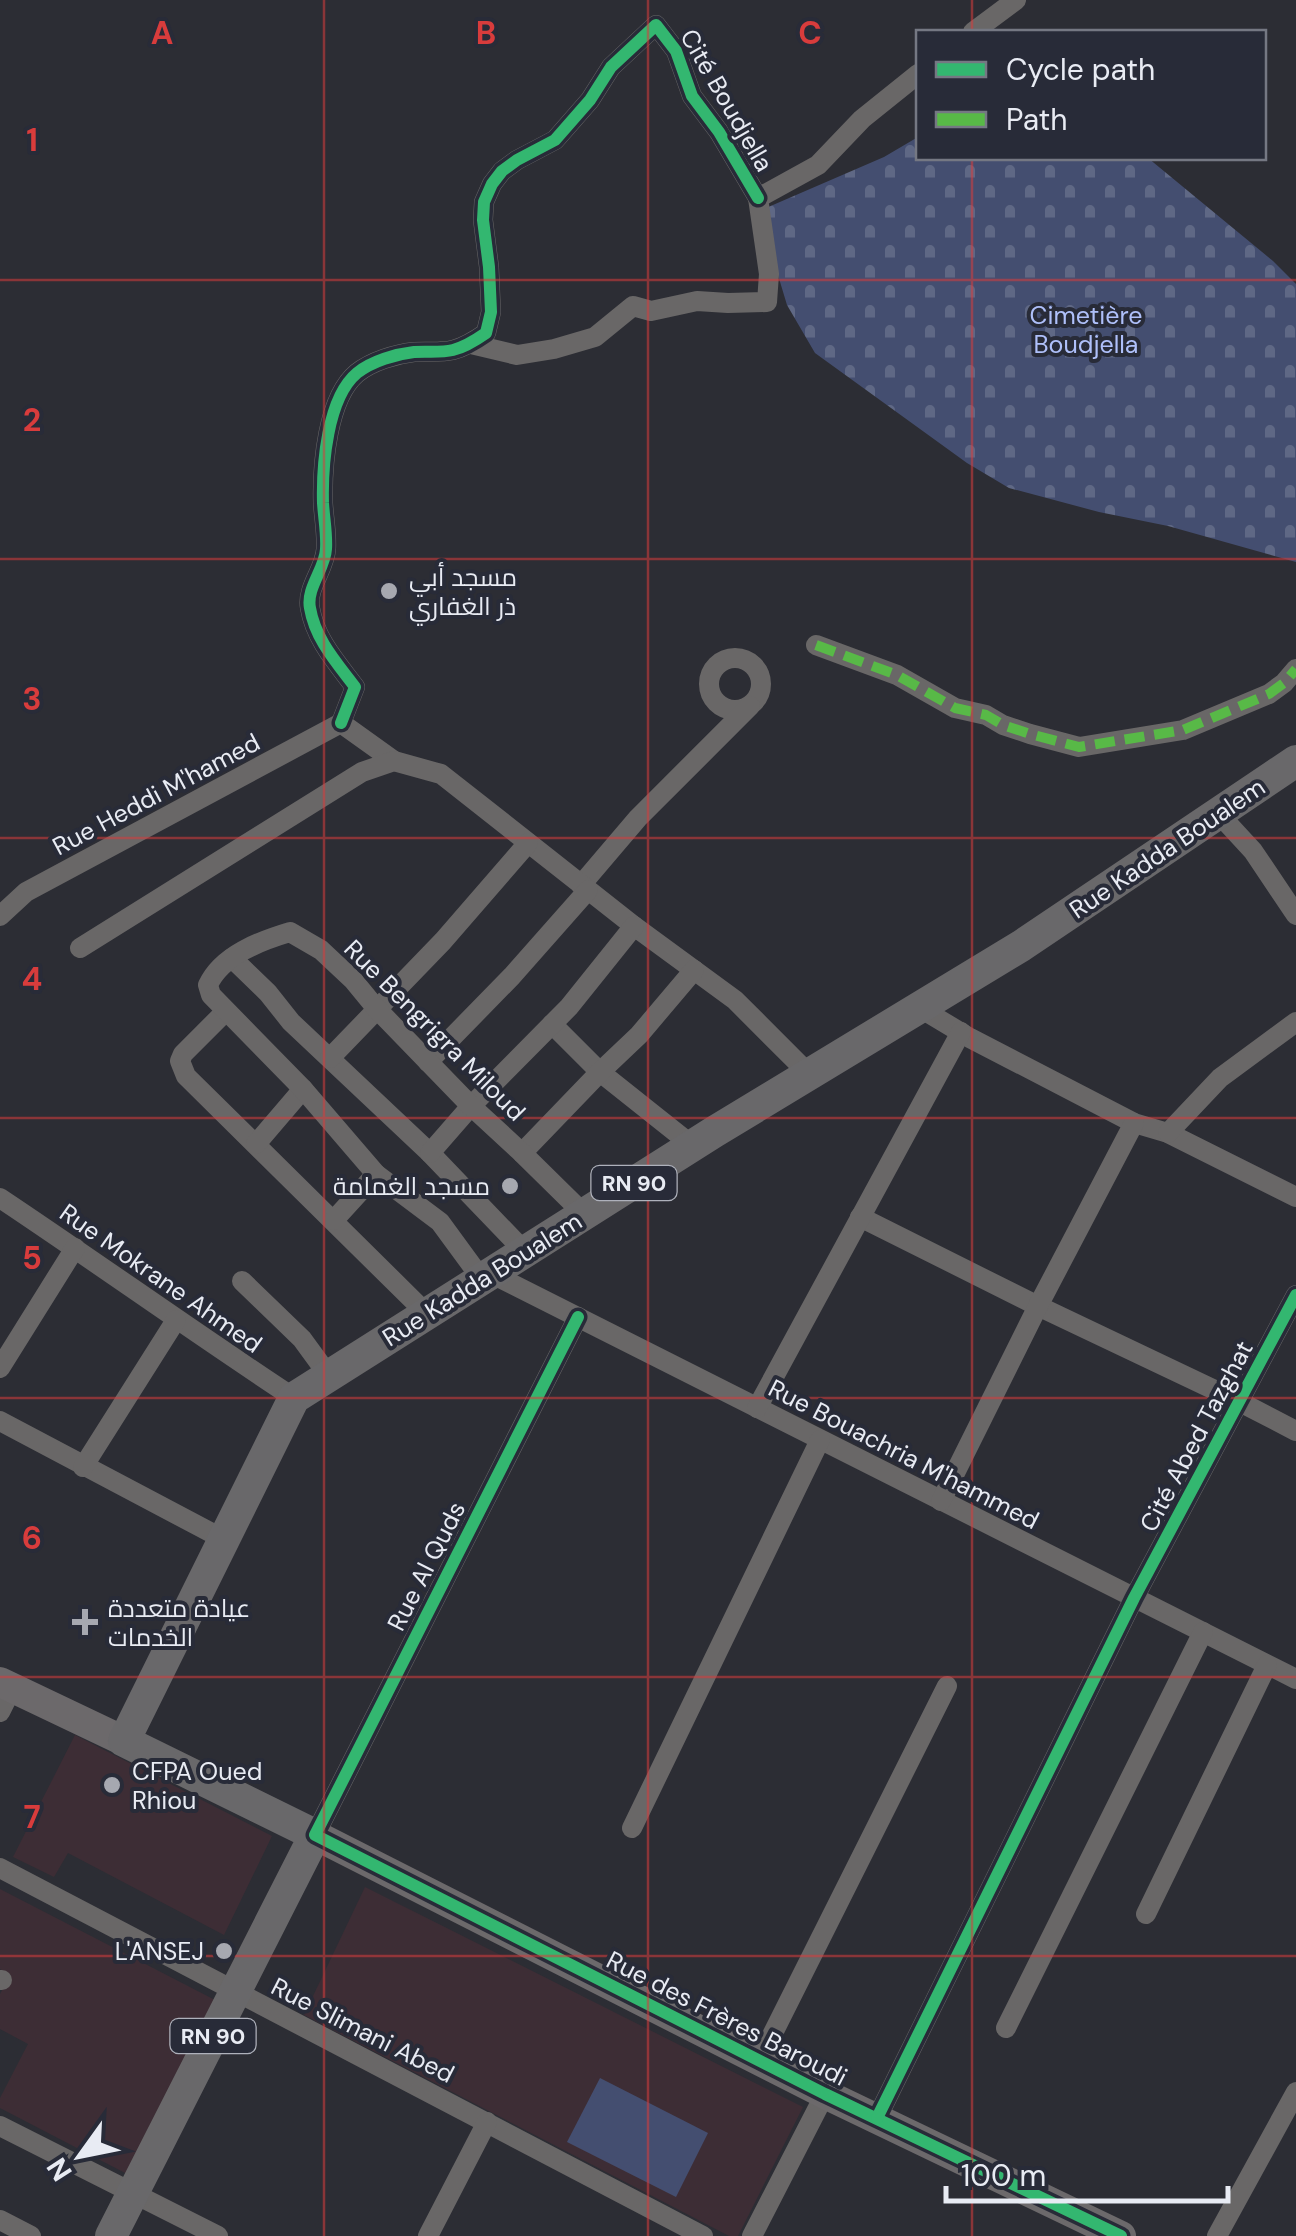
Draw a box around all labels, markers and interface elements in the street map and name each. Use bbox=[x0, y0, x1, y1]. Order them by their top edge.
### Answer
text: A bbox=[151, 12, 173, 54]
text: B bbox=[476, 12, 496, 54]
text: C bbox=[798, 12, 822, 54]
street label: Cité Boudjella bbox=[672, 23, 781, 177]
legend bbox=[916, 30, 1266, 160]
text: Cycle path bbox=[1006, 50, 1155, 89]
text: Path bbox=[1006, 100, 1068, 139]
text: 1 bbox=[26, 119, 38, 161]
park label: Cimetière Boudjella bbox=[1030, 299, 1142, 361]
text: 2 bbox=[23, 399, 41, 441]
place label: مسجد أبي ذر الغفاري bbox=[409, 561, 517, 626]
marker: مسجد أبي ذر الغفاري bbox=[378, 580, 400, 602]
text: 3 bbox=[22, 678, 42, 720]
street label: Rue Heddi M'hamed bbox=[47, 726, 266, 863]
street label: Rue Kadda Boualem bbox=[1063, 771, 1271, 926]
street label: Rue Bengrigra Miloud bbox=[337, 933, 532, 1128]
text: 4 bbox=[22, 958, 42, 1000]
road number: RN 90 bbox=[592, 1166, 676, 1200]
place label: مسجد الغمامة bbox=[333, 1170, 490, 1203]
marker: مسجد الغمامة bbox=[499, 1175, 521, 1197]
street label: Rue Mokrane Ahmed bbox=[53, 1196, 268, 1361]
street label: Rue Kadda Boualem bbox=[376, 1205, 588, 1354]
text: 5 bbox=[22, 1237, 42, 1279]
street label: Cité Abed Tazghat bbox=[1132, 1335, 1261, 1537]
street label: Rue Bouachria M'hammed bbox=[763, 1372, 1045, 1537]
street label: Rue Al Quds bbox=[380, 1496, 473, 1636]
text: 6 bbox=[22, 1517, 42, 1559]
place label: عيادة متعددة الخدمات bbox=[108, 1592, 250, 1654]
marker: عيادة متعددة الخدمات bbox=[72, 1609, 98, 1635]
place label: CFPA Oued Rhiou bbox=[132, 1755, 262, 1817]
marker: CFPA Oued Rhiou bbox=[101, 1774, 123, 1796]
text: 7 bbox=[23, 1796, 41, 1838]
place label: L'ANSEJ bbox=[115, 1935, 204, 1968]
marker: L'ANSEJ bbox=[213, 1940, 235, 1962]
street label: Rue des Frères Baroudi bbox=[601, 1943, 853, 2094]
street label: Rue Slimani Abed bbox=[266, 1970, 460, 2091]
road number: RN 90 bbox=[170, 2019, 256, 2053]
north arrow bbox=[30, 2106, 130, 2206]
scale bar bbox=[946, 2141, 1228, 2203]
text: N bbox=[38, 2151, 81, 2188]
text: 100 m bbox=[961, 2156, 1046, 2195]

